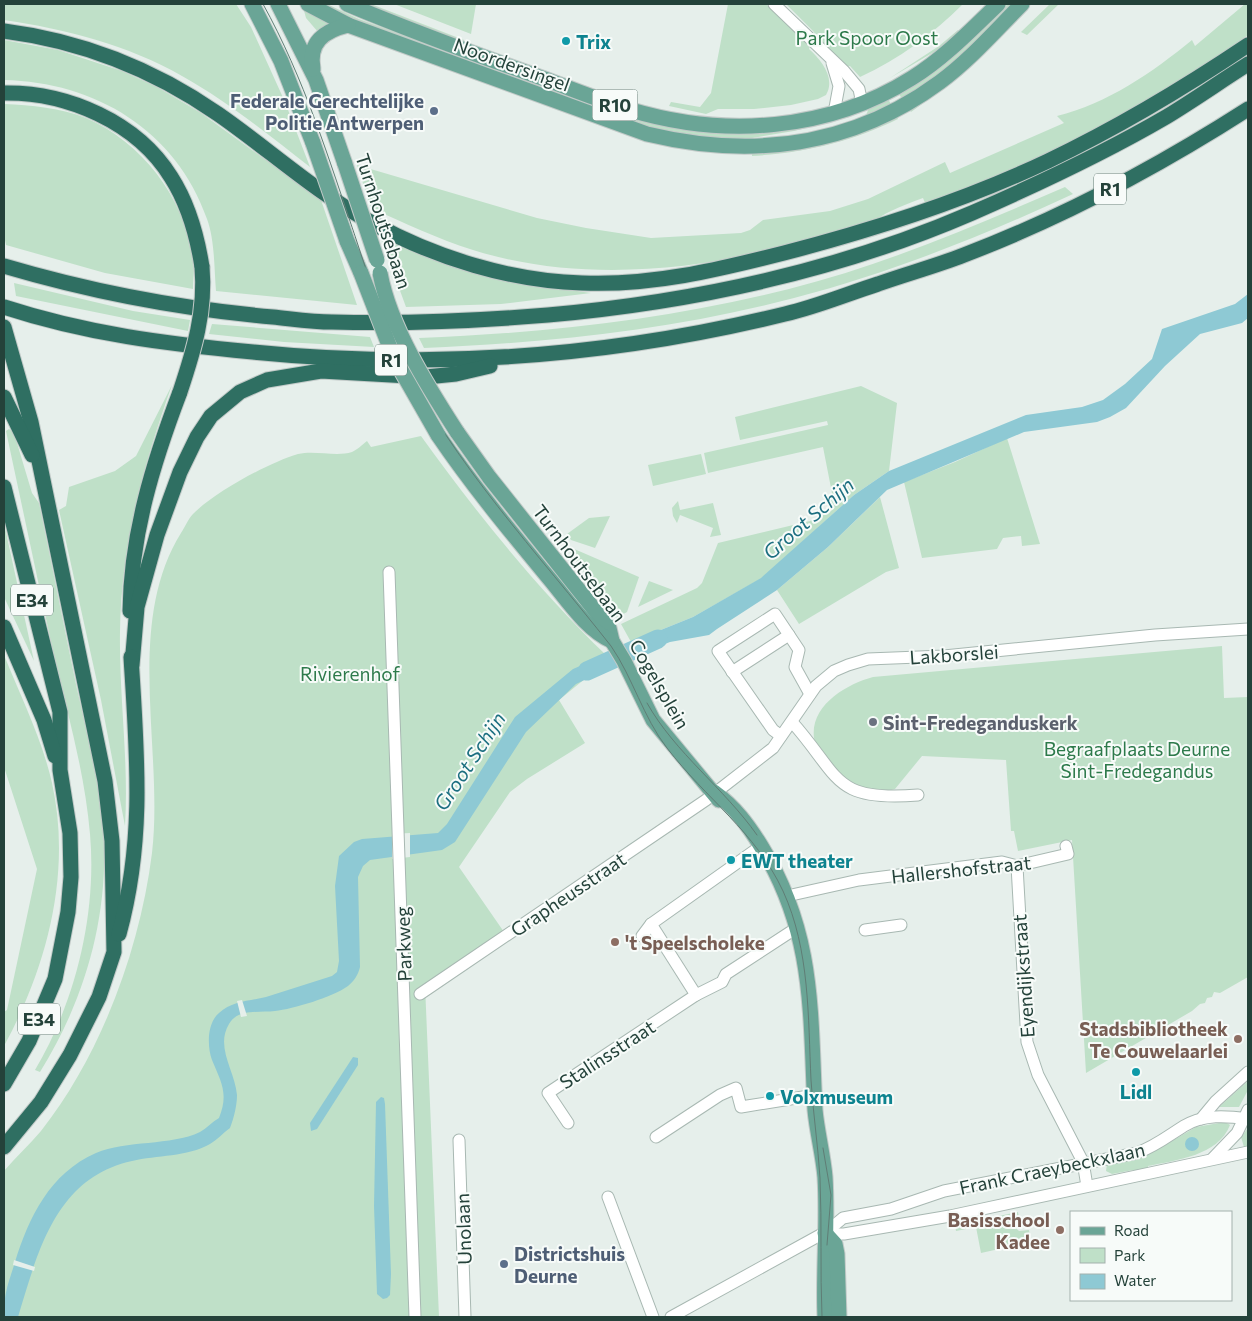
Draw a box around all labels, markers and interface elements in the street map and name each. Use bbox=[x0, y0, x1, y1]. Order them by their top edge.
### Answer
park label: Park Spoor Oost bbox=[796, 26, 939, 49]
place label: Trix bbox=[576, 30, 611, 53]
street label: Noordersingel bbox=[451, 32, 573, 96]
marker: Trix bbox=[560, 35, 572, 47]
place label: Federale Gerechtelijke Politie Antwerpen bbox=[230, 89, 424, 134]
road number: R10 bbox=[592, 90, 638, 120]
marker: Federale Gerechtelijke Politie Antwerpen bbox=[428, 105, 440, 117]
street label: Turnhoutsebaan bbox=[351, 150, 417, 292]
road number: R1 bbox=[1094, 173, 1126, 204]
road number: R1 bbox=[375, 344, 407, 376]
water label: Groot Schijn bbox=[758, 472, 858, 564]
street label: Turnhoutsebaan bbox=[528, 500, 632, 626]
road number: E34 bbox=[11, 584, 53, 616]
street label: Cogelsplein bbox=[625, 635, 695, 733]
street label: Lakborslei bbox=[909, 639, 999, 669]
park label: Rivierenhof bbox=[300, 662, 401, 685]
water label: Groot Schijn bbox=[428, 707, 510, 815]
place label: Sint-Fredeganduskerk bbox=[883, 711, 1078, 734]
marker: Sint-Fredeganduskerk bbox=[867, 716, 879, 728]
park label: Begraafplaats Deurne Sint-Fredegandus bbox=[1044, 737, 1230, 782]
street label: Grapheusstraat bbox=[506, 847, 630, 941]
place label: EWT theater bbox=[741, 849, 853, 872]
street label: Hallershofstraat bbox=[890, 850, 1032, 888]
marker: EWT theater bbox=[725, 854, 737, 866]
street label: Parkweg bbox=[390, 906, 416, 982]
street label: Eyendijkstraat bbox=[1007, 913, 1039, 1039]
place label: 't Speelscholeke bbox=[625, 931, 765, 954]
marker: 't Speelscholeke bbox=[609, 936, 621, 948]
road number: E34 bbox=[18, 1004, 60, 1034]
street label: Stalinsstraat bbox=[555, 1014, 659, 1093]
place label: Stadsbibliotheek Te Couwelaarlei bbox=[1079, 1017, 1228, 1062]
marker: Stadsbibliotheek Te Couwelaarlei bbox=[1232, 1033, 1244, 1045]
marker: Lidl bbox=[1130, 1066, 1142, 1078]
place label: Lidl bbox=[1120, 1080, 1152, 1103]
place label: Volxmuseum bbox=[780, 1085, 893, 1108]
marker: Volxmuseum bbox=[764, 1090, 776, 1102]
street label: Frank Craeybeckxlaan bbox=[957, 1137, 1147, 1199]
street label: Unolaan bbox=[450, 1193, 476, 1265]
place label: Basisschool Kadee bbox=[948, 1208, 1050, 1253]
legend bbox=[1070, 1211, 1232, 1301]
text: Road bbox=[1114, 1221, 1149, 1239]
marker: Basisschool Kadee bbox=[1054, 1224, 1066, 1236]
place label: Districtshuis Deurne bbox=[514, 1242, 625, 1287]
text: Park bbox=[1114, 1246, 1145, 1264]
marker: Districtshuis Deurne bbox=[498, 1258, 510, 1270]
text: Water bbox=[1114, 1271, 1156, 1289]

